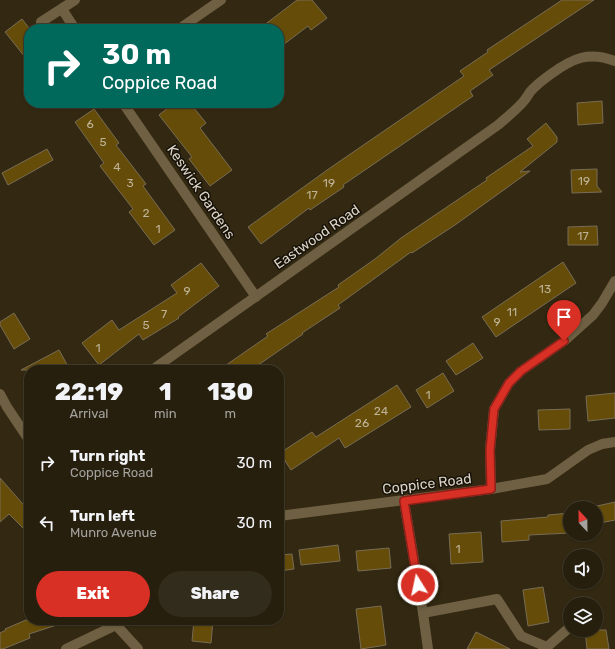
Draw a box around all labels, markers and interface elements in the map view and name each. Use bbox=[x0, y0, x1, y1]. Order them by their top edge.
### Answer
text: 30 m bbox=[102, 38, 171, 71]
icon: right bbox=[36, 40, 88, 92]
text: Coppice Road bbox=[102, 72, 217, 94]
house number: 6 bbox=[86, 117, 94, 131]
house number: 5 bbox=[99, 135, 107, 149]
street label: Keswick Gardens bbox=[163, 142, 239, 242]
house number: 4 bbox=[113, 160, 121, 174]
house number: 19 bbox=[578, 174, 590, 188]
house number: 3 bbox=[126, 176, 134, 190]
house number: 19 bbox=[323, 176, 335, 190]
house number: 17 bbox=[306, 188, 318, 202]
street label: Eastwood Road bbox=[271, 201, 363, 273]
house number: 2 bbox=[142, 206, 150, 220]
house number: 1 bbox=[155, 222, 161, 236]
house number: 17 bbox=[577, 229, 589, 243]
house number: 13 bbox=[539, 282, 551, 296]
house number: 9 bbox=[183, 284, 191, 298]
pin bbox=[547, 300, 581, 341]
house number: 11 bbox=[507, 305, 517, 319]
icon: arrive bbox=[553, 306, 575, 328]
house number: 7 bbox=[161, 307, 167, 321]
house number: 9 bbox=[493, 315, 501, 329]
house number: 5 bbox=[142, 318, 150, 332]
house number: 1 bbox=[95, 341, 101, 355]
text: 22:19 bbox=[55, 378, 123, 406]
text: 1 bbox=[159, 378, 172, 406]
text: 130 bbox=[207, 378, 253, 406]
house number: 1 bbox=[425, 388, 431, 402]
house number: 24 bbox=[374, 404, 389, 418]
text: Arrival bbox=[69, 406, 108, 421]
text: min bbox=[154, 406, 177, 421]
text: m bbox=[224, 406, 236, 421]
house number: 26 bbox=[355, 416, 369, 430]
text: Turn right bbox=[70, 447, 145, 465]
icon: right bbox=[36, 452, 58, 474]
text: 30 m bbox=[236, 454, 272, 472]
text: Coppice Road bbox=[70, 465, 153, 480]
street label: Coppice Road bbox=[381, 470, 473, 498]
north arrow bbox=[563, 501, 603, 541]
map controls bbox=[563, 501, 603, 637]
text: Turn left bbox=[70, 507, 135, 525]
icon: left bbox=[36, 512, 58, 534]
text: 30 m bbox=[236, 514, 272, 532]
text: Munro Avenue bbox=[70, 525, 157, 540]
house number: 1 bbox=[455, 542, 461, 556]
button: sound bbox=[563, 549, 603, 589]
position arrow bbox=[397, 564, 439, 606]
button: Exit bbox=[36, 571, 150, 617]
button: Share bbox=[158, 571, 272, 617]
button: layers bbox=[563, 597, 603, 637]

